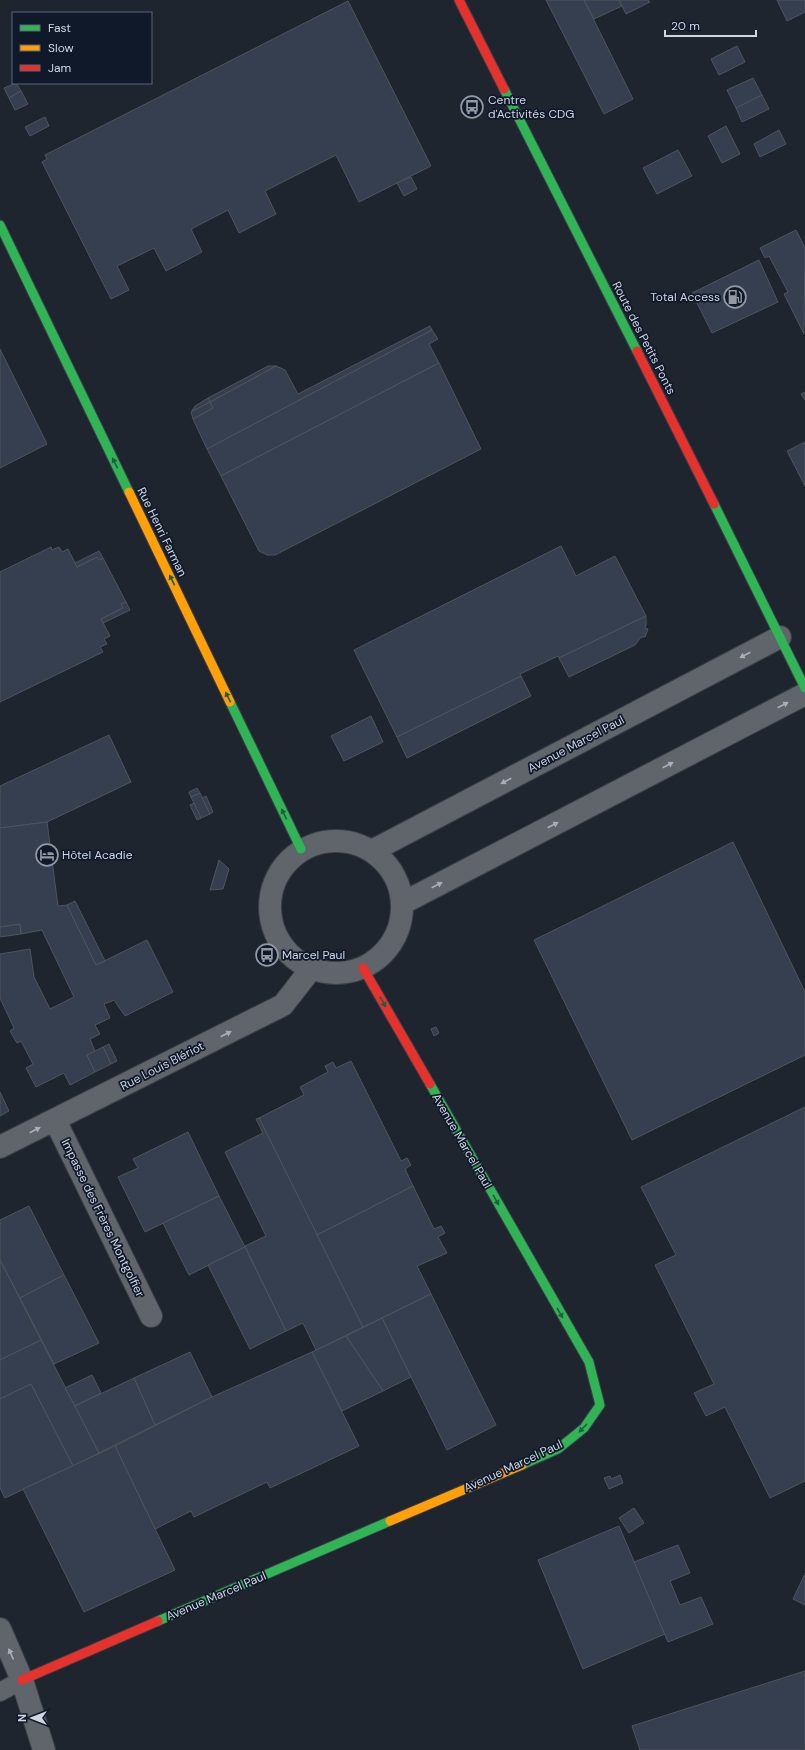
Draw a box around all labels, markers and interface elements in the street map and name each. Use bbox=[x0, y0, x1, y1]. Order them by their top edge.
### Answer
legend bbox=[12, 12, 152, 84]
scale bar bbox=[665, 12, 756, 38]
text: 20 m bbox=[671, 18, 700, 34]
text: Fast bbox=[48, 20, 71, 36]
text: Slow bbox=[48, 40, 74, 56]
text: Jam bbox=[48, 60, 71, 76]
place label: Centre d'Activités CDG bbox=[488, 92, 574, 122]
bus stop icon: Centre d'Activités CDG bbox=[459, 94, 485, 120]
street label: Route des Petits Ponts bbox=[609, 279, 679, 397]
fuel station icon: Total Access bbox=[722, 284, 748, 310]
place label: Total Access bbox=[650, 289, 720, 305]
one-way arrow bbox=[112, 457, 118, 468]
street label: Rue Henri Farman bbox=[133, 485, 191, 579]
one-way arrow bbox=[168, 574, 175, 586]
one-way arrow bbox=[739, 652, 751, 658]
one-way arrow bbox=[225, 691, 231, 703]
one-way arrow bbox=[777, 702, 789, 709]
street label: Avenue Marcel Paul bbox=[525, 712, 627, 776]
one-way arrow bbox=[662, 762, 674, 769]
one-way arrow bbox=[501, 778, 512, 784]
one-way arrow bbox=[281, 808, 287, 820]
one-way arrow bbox=[547, 822, 558, 829]
hotel icon: Hôtel Acadie bbox=[34, 842, 60, 868]
place label: Hôtel Acadie bbox=[62, 847, 133, 863]
one-way arrow bbox=[431, 882, 443, 889]
bus stop icon: Marcel Paul bbox=[254, 942, 280, 968]
place label: Marcel Paul bbox=[282, 947, 345, 963]
one-way arrow bbox=[379, 996, 386, 1008]
one-way arrow bbox=[220, 1030, 232, 1037]
street label: Rue Louis Blériot bbox=[117, 1038, 207, 1094]
street label: Avenue Marcel Paul bbox=[428, 1091, 496, 1191]
one-way arrow bbox=[29, 1127, 41, 1133]
street label: Impasse des Frères Montgolfier bbox=[58, 1136, 149, 1300]
one-way arrow bbox=[492, 1194, 499, 1206]
one-way arrow bbox=[557, 1307, 564, 1318]
one-way arrow bbox=[578, 1423, 587, 1433]
street label: Avenue Marcel Paul bbox=[461, 1436, 565, 1496]
street label: Avenue Marcel Paul bbox=[164, 1568, 268, 1624]
one-way arrow bbox=[8, 1648, 14, 1660]
north arrow bbox=[12, 1698, 52, 1738]
text: N bbox=[15, 1714, 29, 1722]

